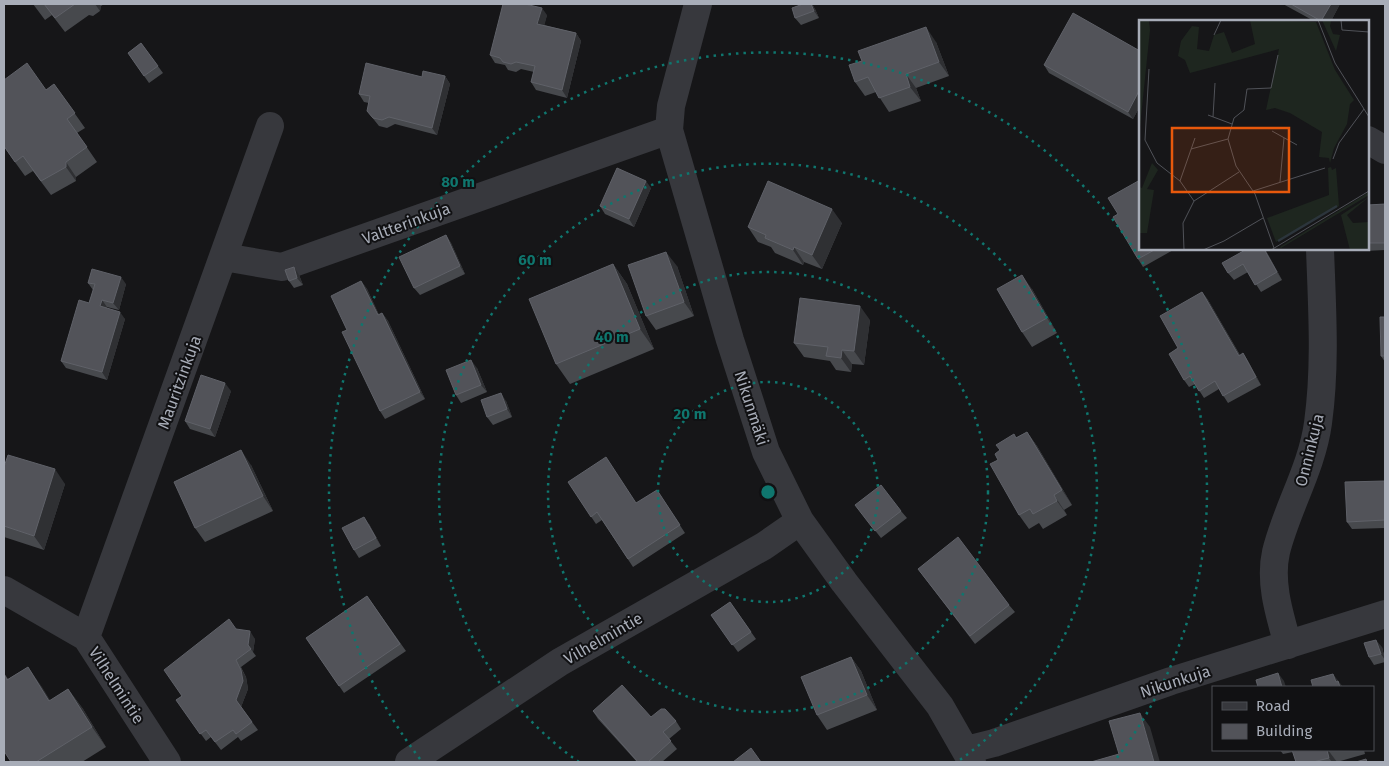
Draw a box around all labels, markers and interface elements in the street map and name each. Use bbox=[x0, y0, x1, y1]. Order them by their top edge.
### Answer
inset map bbox=[1139, 20, 1369, 250]
text: 80 m bbox=[441, 173, 475, 191]
street label: Valtterinkuja bbox=[360, 199, 453, 248]
text: 60 m bbox=[518, 251, 552, 269]
text: 40 m bbox=[595, 328, 629, 346]
street label: Mauritzinkuja bbox=[154, 333, 205, 432]
street label: Nikunmäki bbox=[731, 368, 773, 448]
text: 20 m bbox=[674, 405, 706, 423]
street label: Onninkuja bbox=[1291, 412, 1328, 488]
centre of rings bbox=[759, 483, 777, 501]
street label: Vilhelmintie bbox=[561, 608, 646, 669]
street label: Vilhelmintie bbox=[85, 643, 148, 727]
street label: Nikunkuja bbox=[1138, 661, 1213, 702]
legend bbox=[1212, 686, 1374, 751]
text: Road bbox=[1256, 697, 1291, 715]
text: Building bbox=[1256, 722, 1312, 740]

